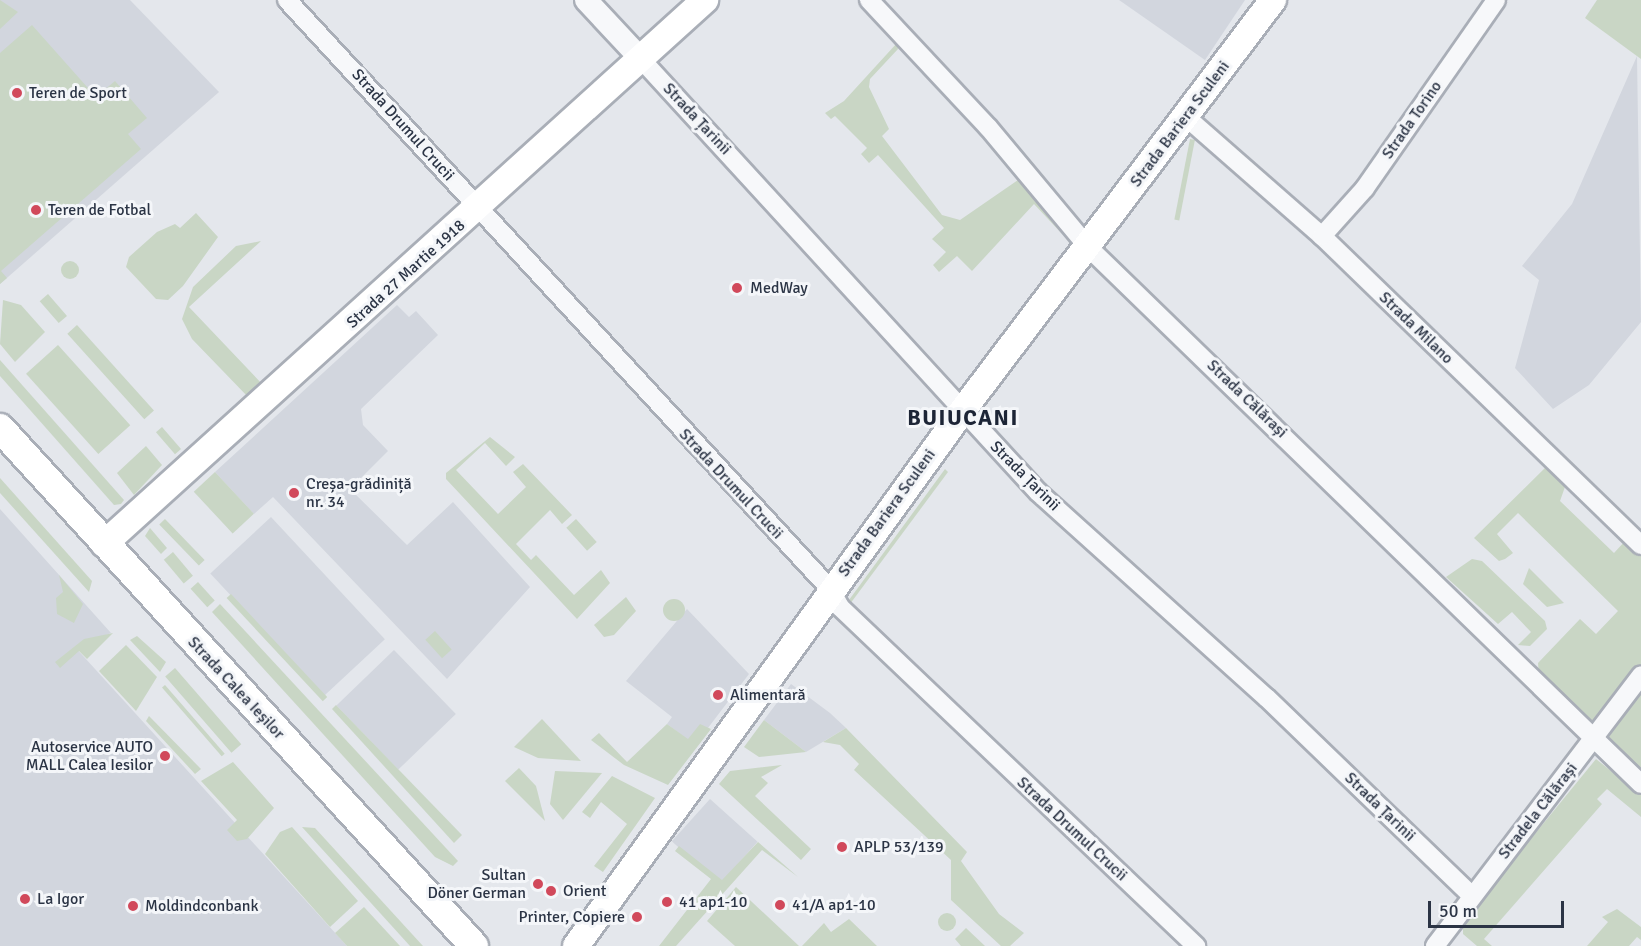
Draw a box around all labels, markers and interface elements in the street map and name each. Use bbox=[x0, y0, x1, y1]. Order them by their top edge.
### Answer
street label: Strada Bariera Sculeni bbox=[1126, 57, 1234, 191]
street label: Strada Drumul Crucii bbox=[348, 65, 458, 185]
street label: Strada Torino bbox=[1378, 77, 1446, 163]
street label: Strada Țarinii bbox=[659, 79, 735, 159]
place label: Teren de Sport bbox=[29, 83, 127, 103]
marker: Teren de Sport bbox=[10, 86, 24, 100]
place label: Teren de Fotbal bbox=[48, 200, 151, 220]
marker: Teren de Fotbal bbox=[29, 203, 43, 217]
street label: Strada 27 Martie 1918 bbox=[343, 216, 469, 332]
place label: MedWay bbox=[750, 278, 808, 298]
marker: MedWay bbox=[728, 279, 746, 297]
street label: Strada Milano bbox=[1375, 288, 1457, 368]
street label: Strada Călărași bbox=[1203, 356, 1291, 442]
district label: BUIUCANI bbox=[907, 405, 1019, 431]
street label: Strada Drumul Crucii bbox=[675, 425, 787, 543]
street label: Strada Țarinii bbox=[986, 437, 1064, 515]
street label: Strada Bariera Sculeni bbox=[834, 446, 940, 580]
place label: Creșa-grădiniță nr. 34 bbox=[306, 474, 412, 512]
marker: Creșa-grădiniță nr. 34 bbox=[287, 486, 301, 500]
street label: Strada Calea Ieșilor bbox=[184, 633, 288, 743]
place label: Alimentară bbox=[730, 685, 806, 705]
marker: Alimentară bbox=[711, 688, 725, 702]
place label: Autoservice AUTO MALL Calea Iesilor bbox=[26, 737, 153, 775]
marker: Autoservice AUTO MALL Calea Iesilor bbox=[158, 749, 172, 763]
street label: Stradela Călărași bbox=[1494, 759, 1582, 863]
street label: Strada Țarinii bbox=[1341, 768, 1419, 846]
street label: Strada Drumul Crucii bbox=[1013, 773, 1131, 885]
place label: APLP 53/139 bbox=[854, 837, 944, 857]
marker: APLP 53/139 bbox=[835, 840, 849, 854]
place label: Sultan Döner German bbox=[427, 865, 526, 903]
marker: Sultan Döner German bbox=[531, 877, 545, 891]
place label: Orient bbox=[563, 881, 606, 901]
marker: Orient bbox=[544, 884, 558, 898]
place label: La Igor bbox=[37, 889, 84, 909]
scale bar bbox=[1431, 889, 1568, 927]
marker: La Igor bbox=[18, 892, 32, 906]
place label: 41 ap1-10 bbox=[679, 892, 747, 912]
marker: 41 ap1-10 bbox=[660, 895, 674, 909]
place label: 41/A ap1-10 bbox=[792, 895, 876, 915]
place label: Moldindconbank bbox=[145, 896, 259, 916]
marker: 41/A ap1-10 bbox=[773, 898, 787, 912]
marker: Moldindconbank bbox=[126, 899, 140, 913]
text: 50 m bbox=[1439, 900, 1477, 922]
place label: Printer, Copiere bbox=[519, 907, 625, 927]
marker: Printer, Copiere bbox=[630, 910, 644, 924]

